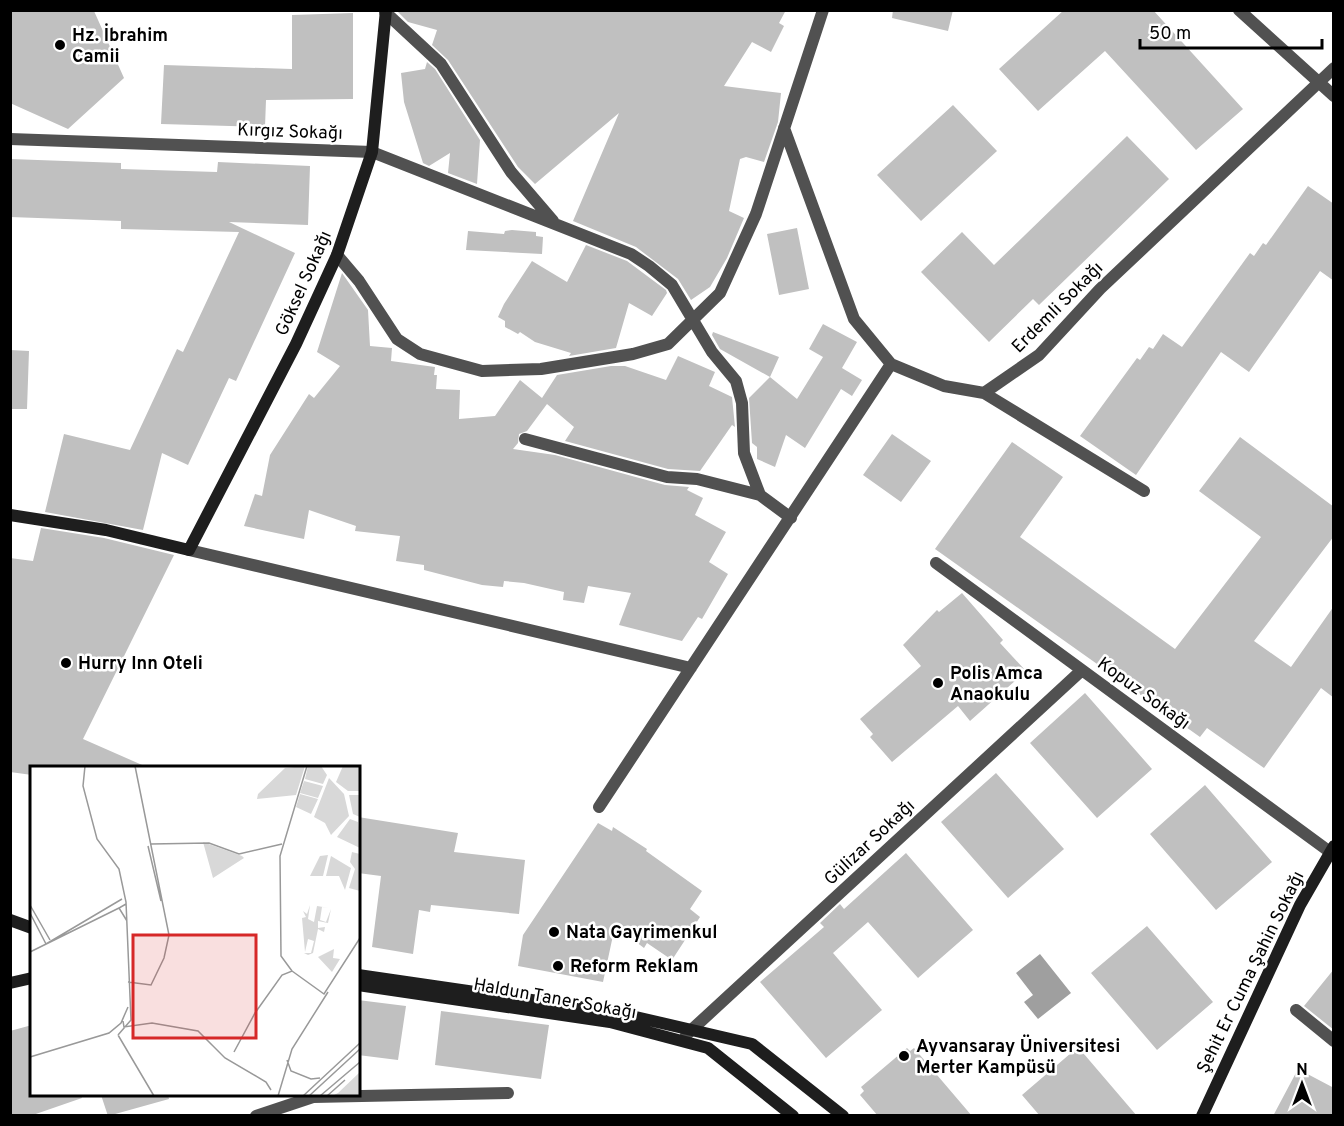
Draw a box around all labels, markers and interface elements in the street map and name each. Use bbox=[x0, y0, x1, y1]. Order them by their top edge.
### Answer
scale bar bbox=[1140, 12, 1322, 50]
place label: Hz. İbrahim Camii bbox=[72, 23, 168, 69]
text: 50 m bbox=[1149, 23, 1191, 46]
marker: Hz. İbrahim Camii bbox=[53, 38, 67, 52]
street label: Kırgız Sokağı bbox=[237, 119, 343, 146]
street label: Göksel Sokağı bbox=[271, 227, 338, 340]
street label: Erdemli Sokağı bbox=[1007, 257, 1109, 359]
place label: Hurry Inn Oteli bbox=[78, 653, 203, 676]
street label: Kopuz Sokağı bbox=[1092, 653, 1194, 736]
marker: Hurry Inn Oteli bbox=[59, 656, 73, 670]
place label: Polis Amca Anaokulu bbox=[950, 663, 1043, 707]
marker: Polis Amca Anaokulu bbox=[931, 676, 945, 690]
inset map bbox=[30, 766, 360, 1096]
street label: Gülizar Sokağı bbox=[820, 795, 920, 891]
street label: Şehit Er Cuma Şahin Sokağı bbox=[1192, 868, 1310, 1078]
place label: Nata Gayrimenkul bbox=[566, 922, 717, 945]
marker: Nata Gayrimenkul bbox=[547, 925, 561, 939]
place label: Reform Reklam bbox=[570, 956, 698, 979]
marker: Reform Reklam bbox=[551, 959, 565, 973]
street label: Haldun Taner Sokağı bbox=[472, 974, 638, 1025]
place label: Ayvansaray Üniversitesi Merter Kampüsü bbox=[916, 1034, 1120, 1080]
marker: Ayvansaray Üniversitesi Merter Kampüsü bbox=[897, 1049, 911, 1063]
north arrow bbox=[1272, 1054, 1332, 1114]
text: N bbox=[1296, 1061, 1308, 1081]

